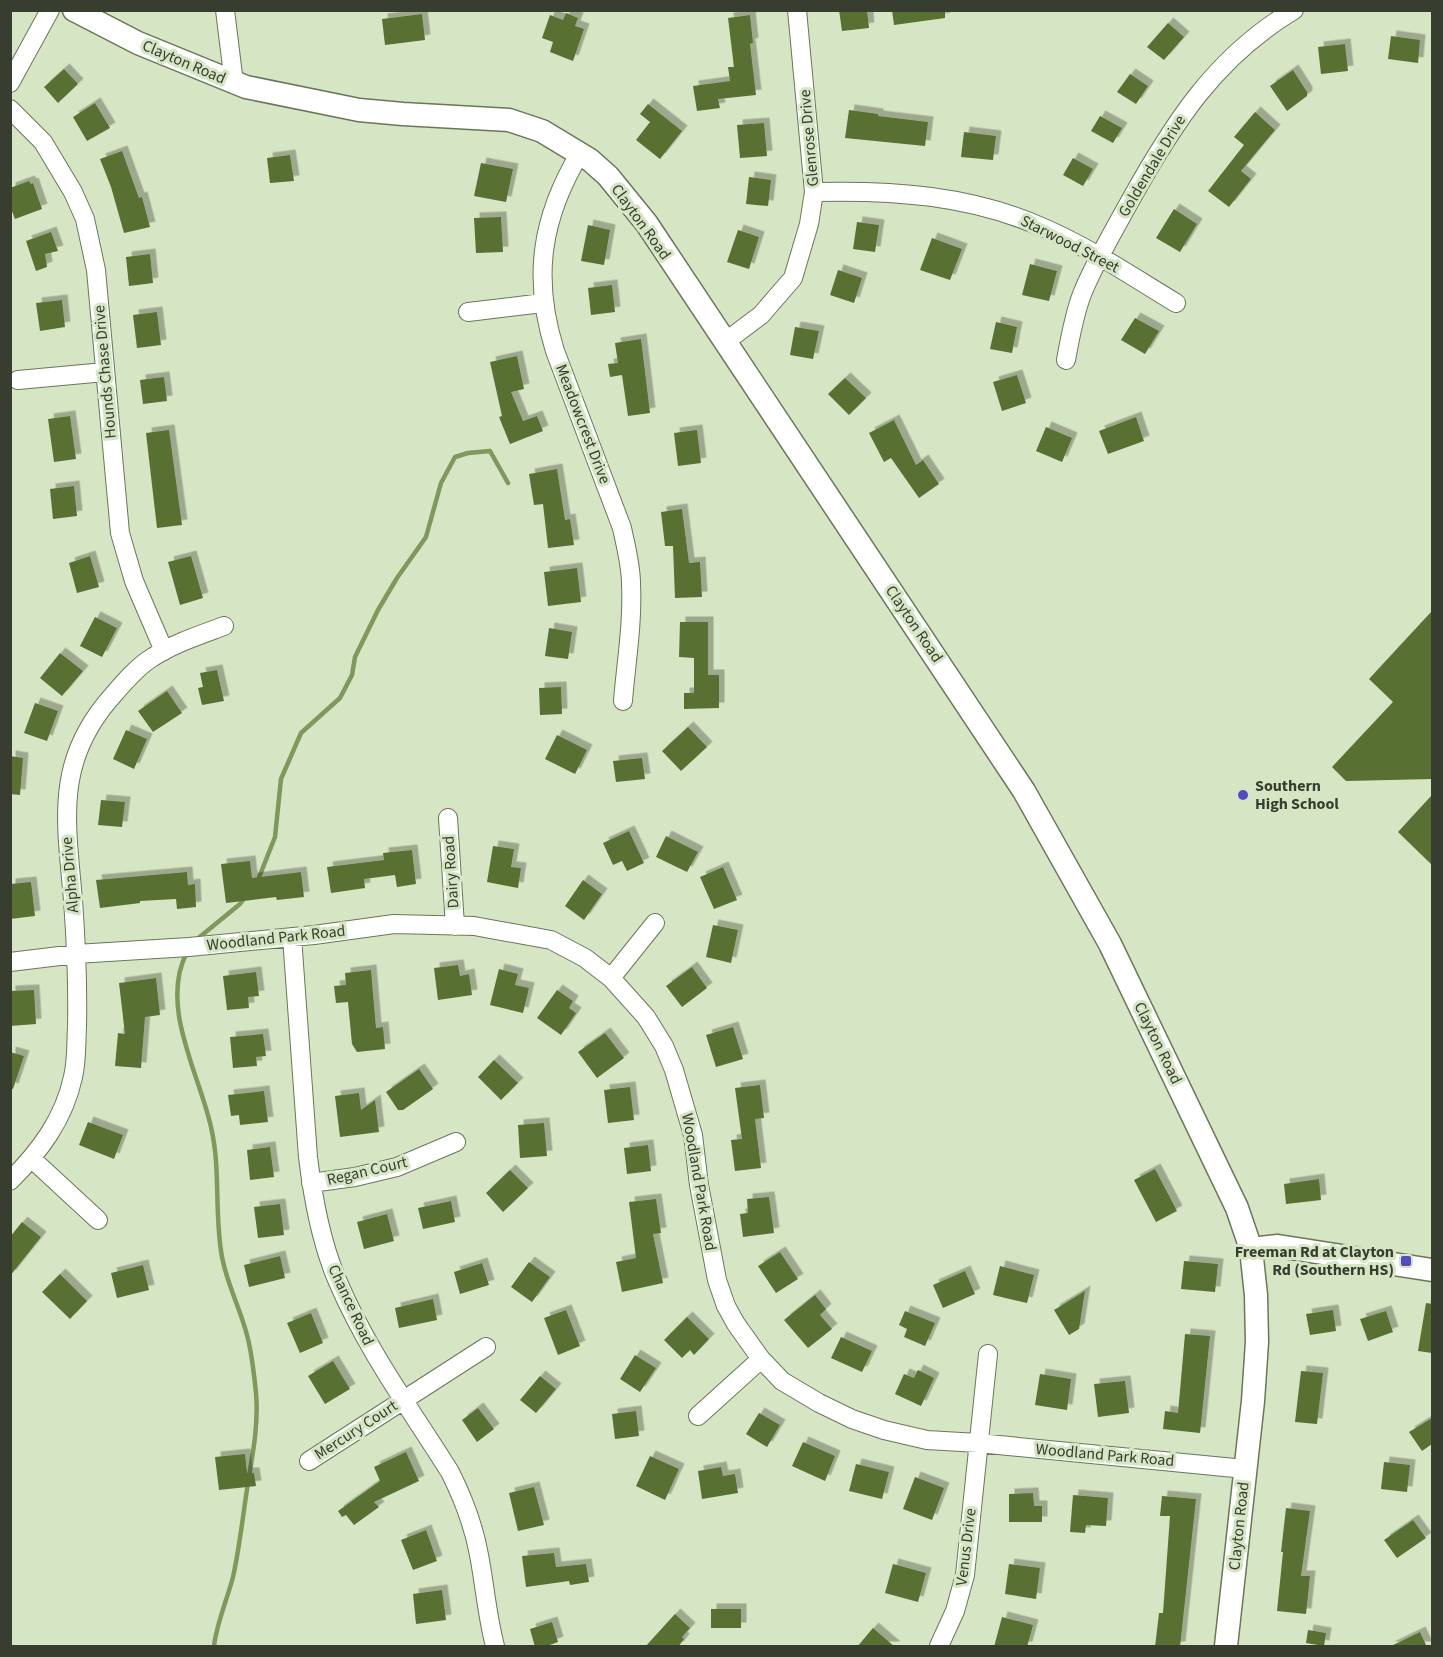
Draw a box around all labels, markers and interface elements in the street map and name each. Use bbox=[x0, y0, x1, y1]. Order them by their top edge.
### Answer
street label: Clayton Road bbox=[139, 35, 229, 89]
street label: Glenrose Drive bbox=[794, 89, 824, 187]
street label: Goldendale Drive bbox=[1113, 111, 1191, 221]
street label: Clayton Road bbox=[606, 180, 676, 264]
street label: Starwood Street bbox=[1017, 210, 1124, 279]
street label: Hounds Chase Drive bbox=[88, 304, 122, 440]
street label: Meadowcrest Drive bbox=[550, 361, 616, 487]
street label: Clayton Road bbox=[880, 581, 948, 667]
place label: Southern High School bbox=[1255, 775, 1339, 815]
marker: Southern High School bbox=[1236, 788, 1250, 802]
street label: Dairy Road bbox=[437, 835, 465, 909]
street label: Alpha Drive bbox=[56, 836, 84, 914]
street label: Woodland Park Road bbox=[206, 920, 346, 956]
street label: Clayton Road bbox=[1129, 998, 1187, 1088]
street label: Woodland Park Road bbox=[676, 1112, 722, 1252]
street label: Regan Court bbox=[325, 1151, 410, 1191]
place label: Freeman Rd at Clayton Rd (Southern HS) bbox=[1235, 1241, 1394, 1281]
marker: Freeman Rd at Clayton Rd (Southern HS) bbox=[1399, 1254, 1413, 1268]
street label: Chance Road bbox=[323, 1261, 379, 1349]
street label: Mercury Court bbox=[310, 1395, 402, 1465]
street label: Woodland Park Road bbox=[1035, 1438, 1175, 1472]
street label: Clayton Road bbox=[1223, 1481, 1255, 1571]
street label: Venus Drive bbox=[950, 1507, 982, 1587]

